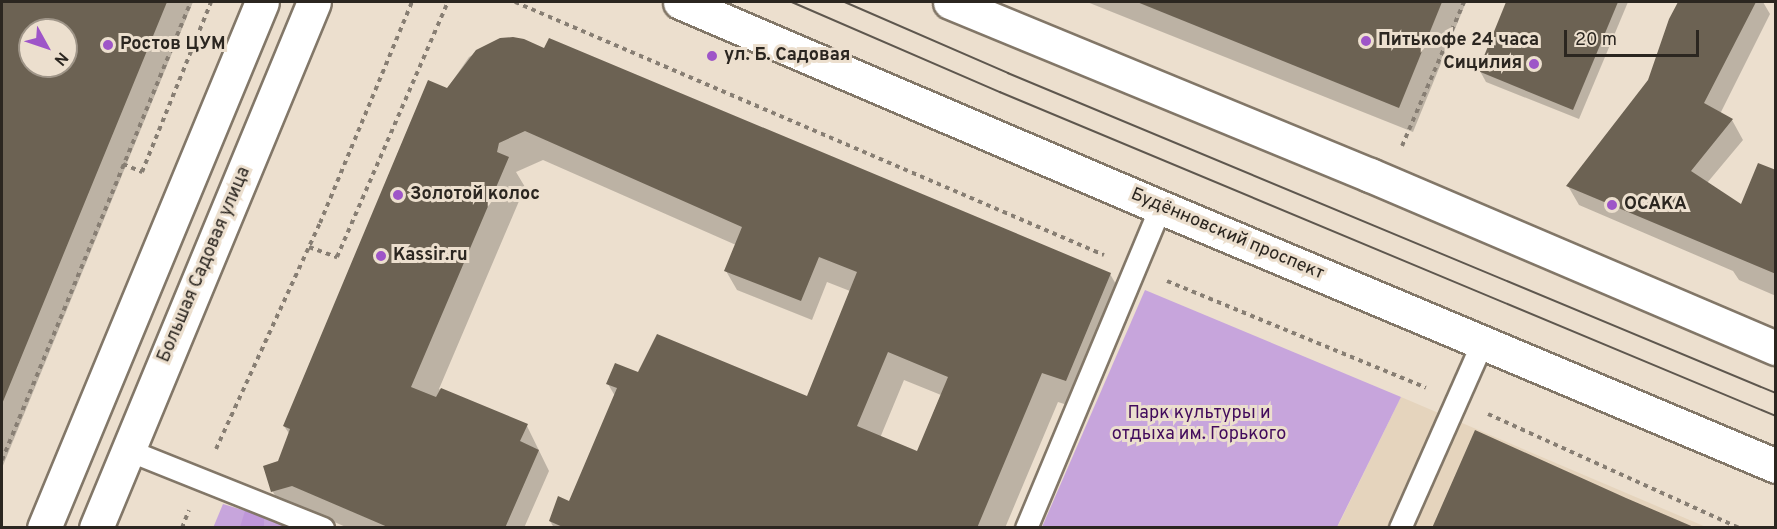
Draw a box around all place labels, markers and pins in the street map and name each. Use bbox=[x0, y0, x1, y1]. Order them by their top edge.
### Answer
place label: Питькофе 24 часа bbox=[1378, 30, 1539, 52]
place label: Ростов ЦУМ bbox=[120, 34, 226, 56]
marker: Питькофе 24 часа bbox=[1359, 34, 1373, 48]
marker: Ростов ЦУМ bbox=[101, 38, 115, 52]
place label: ул. Б. Садовая bbox=[724, 45, 850, 67]
marker: ул. Б. Садовая bbox=[705, 49, 719, 63]
place label: Сицилия bbox=[1443, 53, 1522, 75]
marker: Сицилия bbox=[1527, 57, 1541, 71]
place label: Золотой колос bbox=[410, 184, 540, 206]
marker: Золотой колос bbox=[391, 188, 405, 202]
place label: ОСАКА bbox=[1624, 194, 1687, 216]
marker: ОСАКА bbox=[1605, 198, 1619, 212]
place label: Kassir.ru bbox=[393, 245, 468, 267]
marker: Kassir.ru bbox=[374, 249, 388, 263]

